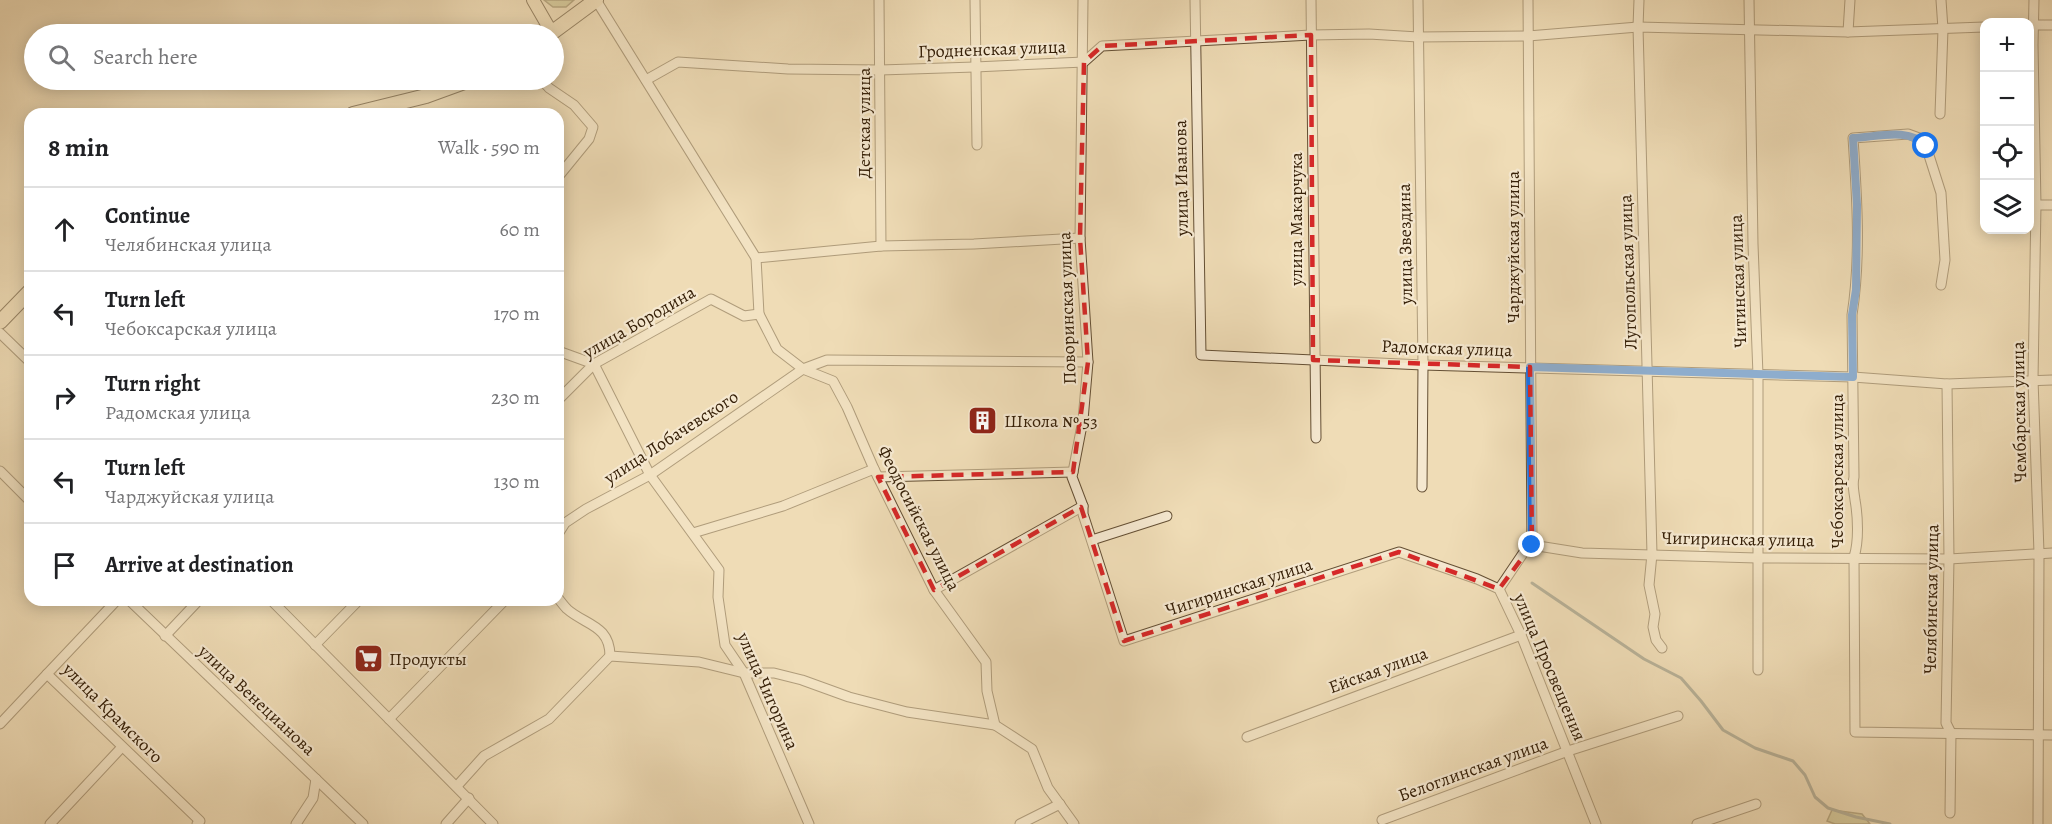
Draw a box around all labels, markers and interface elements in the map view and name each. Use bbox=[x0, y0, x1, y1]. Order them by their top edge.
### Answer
map controls bbox=[1980, 18, 2034, 234]
button: + bbox=[1980, 18, 2034, 72]
search box bbox=[24, 24, 564, 90]
street label: Гродненская улица bbox=[918, 34, 1067, 64]
icon: search bbox=[45, 41, 78, 74]
text: Search here bbox=[93, 42, 198, 72]
street label: Детская улица bbox=[852, 67, 876, 179]
button: − bbox=[1980, 72, 2034, 126]
street label: улица Иванова bbox=[1168, 119, 1194, 237]
button: locate bbox=[1980, 126, 2034, 180]
text: 8 min bbox=[48, 130, 109, 165]
route start bbox=[1912, 132, 1938, 158]
text: Walk · 590 m bbox=[438, 134, 540, 161]
street label: улица Макарчука bbox=[1284, 151, 1308, 287]
street label: Чарджуйская улица bbox=[1501, 170, 1525, 323]
button: layers bbox=[1980, 180, 2034, 234]
street label: улица Звездина bbox=[1392, 182, 1418, 306]
street label: Лугопольская улица bbox=[1613, 193, 1643, 350]
text: Continue bbox=[105, 201, 190, 231]
icon: ahead bbox=[48, 213, 81, 246]
street label: Читинская улица bbox=[1724, 213, 1752, 348]
text: 60 m bbox=[500, 216, 540, 243]
street label: Поворинская улица bbox=[1052, 230, 1082, 385]
text: Челябинская улица bbox=[105, 231, 272, 258]
street label: улица Бородина bbox=[578, 280, 700, 364]
text: Turn left bbox=[105, 285, 185, 315]
icon: left bbox=[48, 297, 81, 330]
text: 170 m bbox=[494, 300, 540, 327]
text: Чебоксарская улица bbox=[105, 315, 277, 342]
street label: Радомская улица bbox=[1381, 334, 1514, 362]
street label: Чембарская улица bbox=[2006, 341, 2032, 483]
text: Turn right bbox=[105, 369, 201, 399]
icon: right bbox=[48, 381, 81, 414]
text: 230 m bbox=[491, 384, 540, 411]
street label: улица Лобачевского bbox=[598, 385, 743, 490]
street label: Чебоксарская улица bbox=[1825, 393, 1849, 548]
text: Радомская улица bbox=[105, 399, 251, 426]
building icon: Школа № 53 bbox=[967, 405, 999, 437]
place label: Школа № 53 bbox=[1004, 409, 1098, 433]
street label: Феодосийская улица bbox=[872, 441, 966, 595]
text: Turn left bbox=[105, 453, 185, 483]
icon: left bbox=[48, 465, 81, 498]
text: 130 m bbox=[494, 468, 540, 495]
text: Чарджуйская улица bbox=[105, 483, 274, 510]
street label: Челябинская улица bbox=[1918, 523, 1944, 674]
street label: Чигиринская улица bbox=[1661, 526, 1815, 552]
route end bbox=[1518, 531, 1544, 557]
icon: arrive bbox=[48, 549, 81, 582]
text: Arrive at destination bbox=[105, 550, 294, 580]
street label: Чигиринская улица bbox=[1163, 552, 1316, 622]
street label: улица Просвещения bbox=[1508, 589, 1592, 744]
street label: улица Чигорина bbox=[731, 628, 805, 754]
street label: улица Венецианова bbox=[192, 639, 321, 761]
street label: Ейская улица bbox=[1325, 641, 1432, 699]
supermarket icon: Продукты bbox=[352, 643, 384, 675]
place label: Продукты bbox=[389, 647, 467, 671]
street label: улица Крамского bbox=[57, 657, 168, 768]
street label: Белоглинская улица bbox=[1395, 731, 1552, 807]

